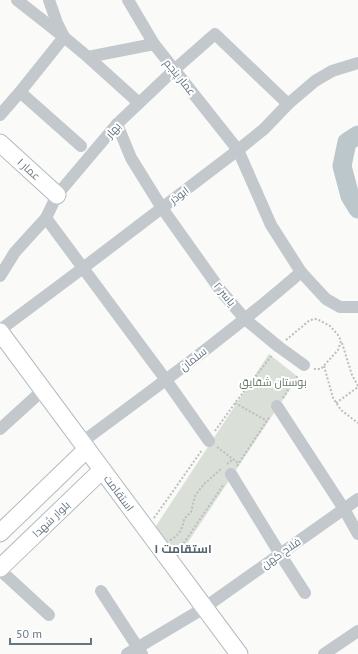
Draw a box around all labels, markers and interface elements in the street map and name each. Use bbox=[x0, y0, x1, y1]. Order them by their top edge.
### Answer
street label: عمار پنجم bbox=[160, 56, 199, 99]
street label: بهار bbox=[102, 119, 124, 141]
street label: عمار ۱ bbox=[15, 155, 43, 183]
street label: ابوذر bbox=[166, 183, 191, 207]
street label: یاسر ۲ bbox=[211, 279, 239, 309]
street label: سلمان bbox=[177, 344, 209, 374]
park label: بوستان شقایق bbox=[239, 375, 307, 389]
street label: استقامت bbox=[101, 472, 137, 514]
street label: بلوار شهدا bbox=[29, 498, 73, 540]
street label: فلاح کهن bbox=[258, 534, 304, 573]
district label: استقامت ۱ bbox=[154, 541, 212, 556]
scale bar bbox=[10, 620, 91, 646]
text: 50 m bbox=[16, 626, 42, 641]

